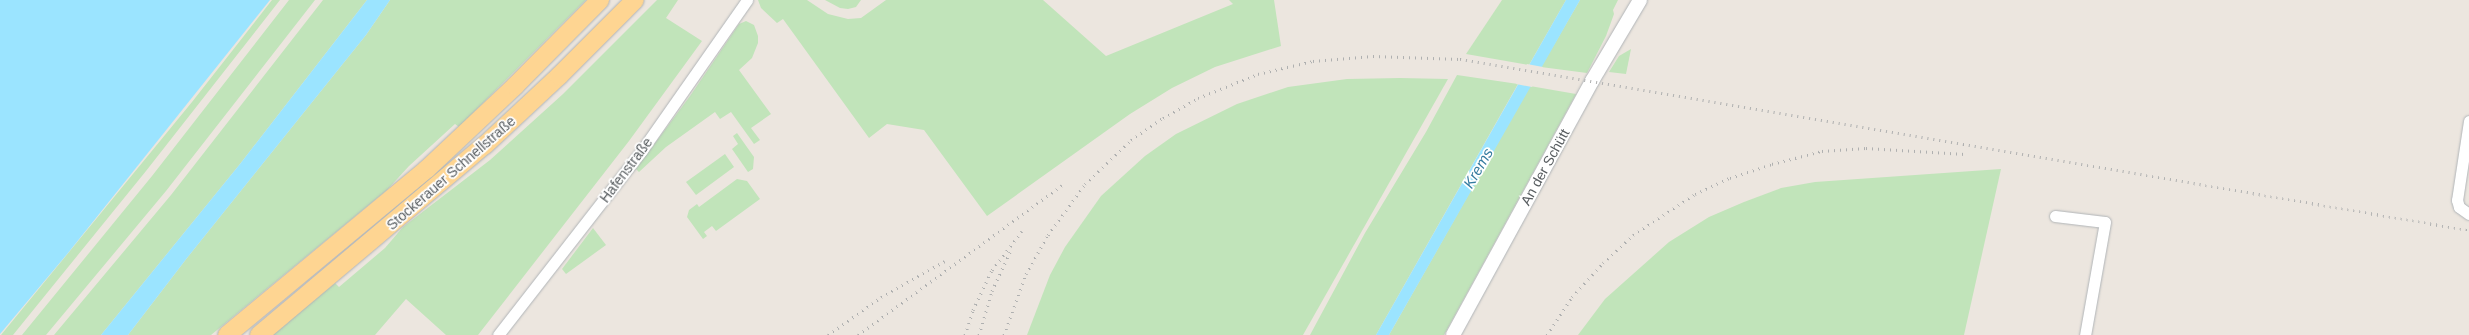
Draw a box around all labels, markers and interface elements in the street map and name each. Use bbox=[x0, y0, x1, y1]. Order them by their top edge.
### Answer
street label: Stockerauer Schnellstraße bbox=[383, 113, 519, 233]
street label: An der Schütt bbox=[1517, 126, 1573, 208]
street label: Hafenstraße bbox=[596, 134, 656, 206]
water label: Krems bbox=[1459, 145, 1497, 191]

